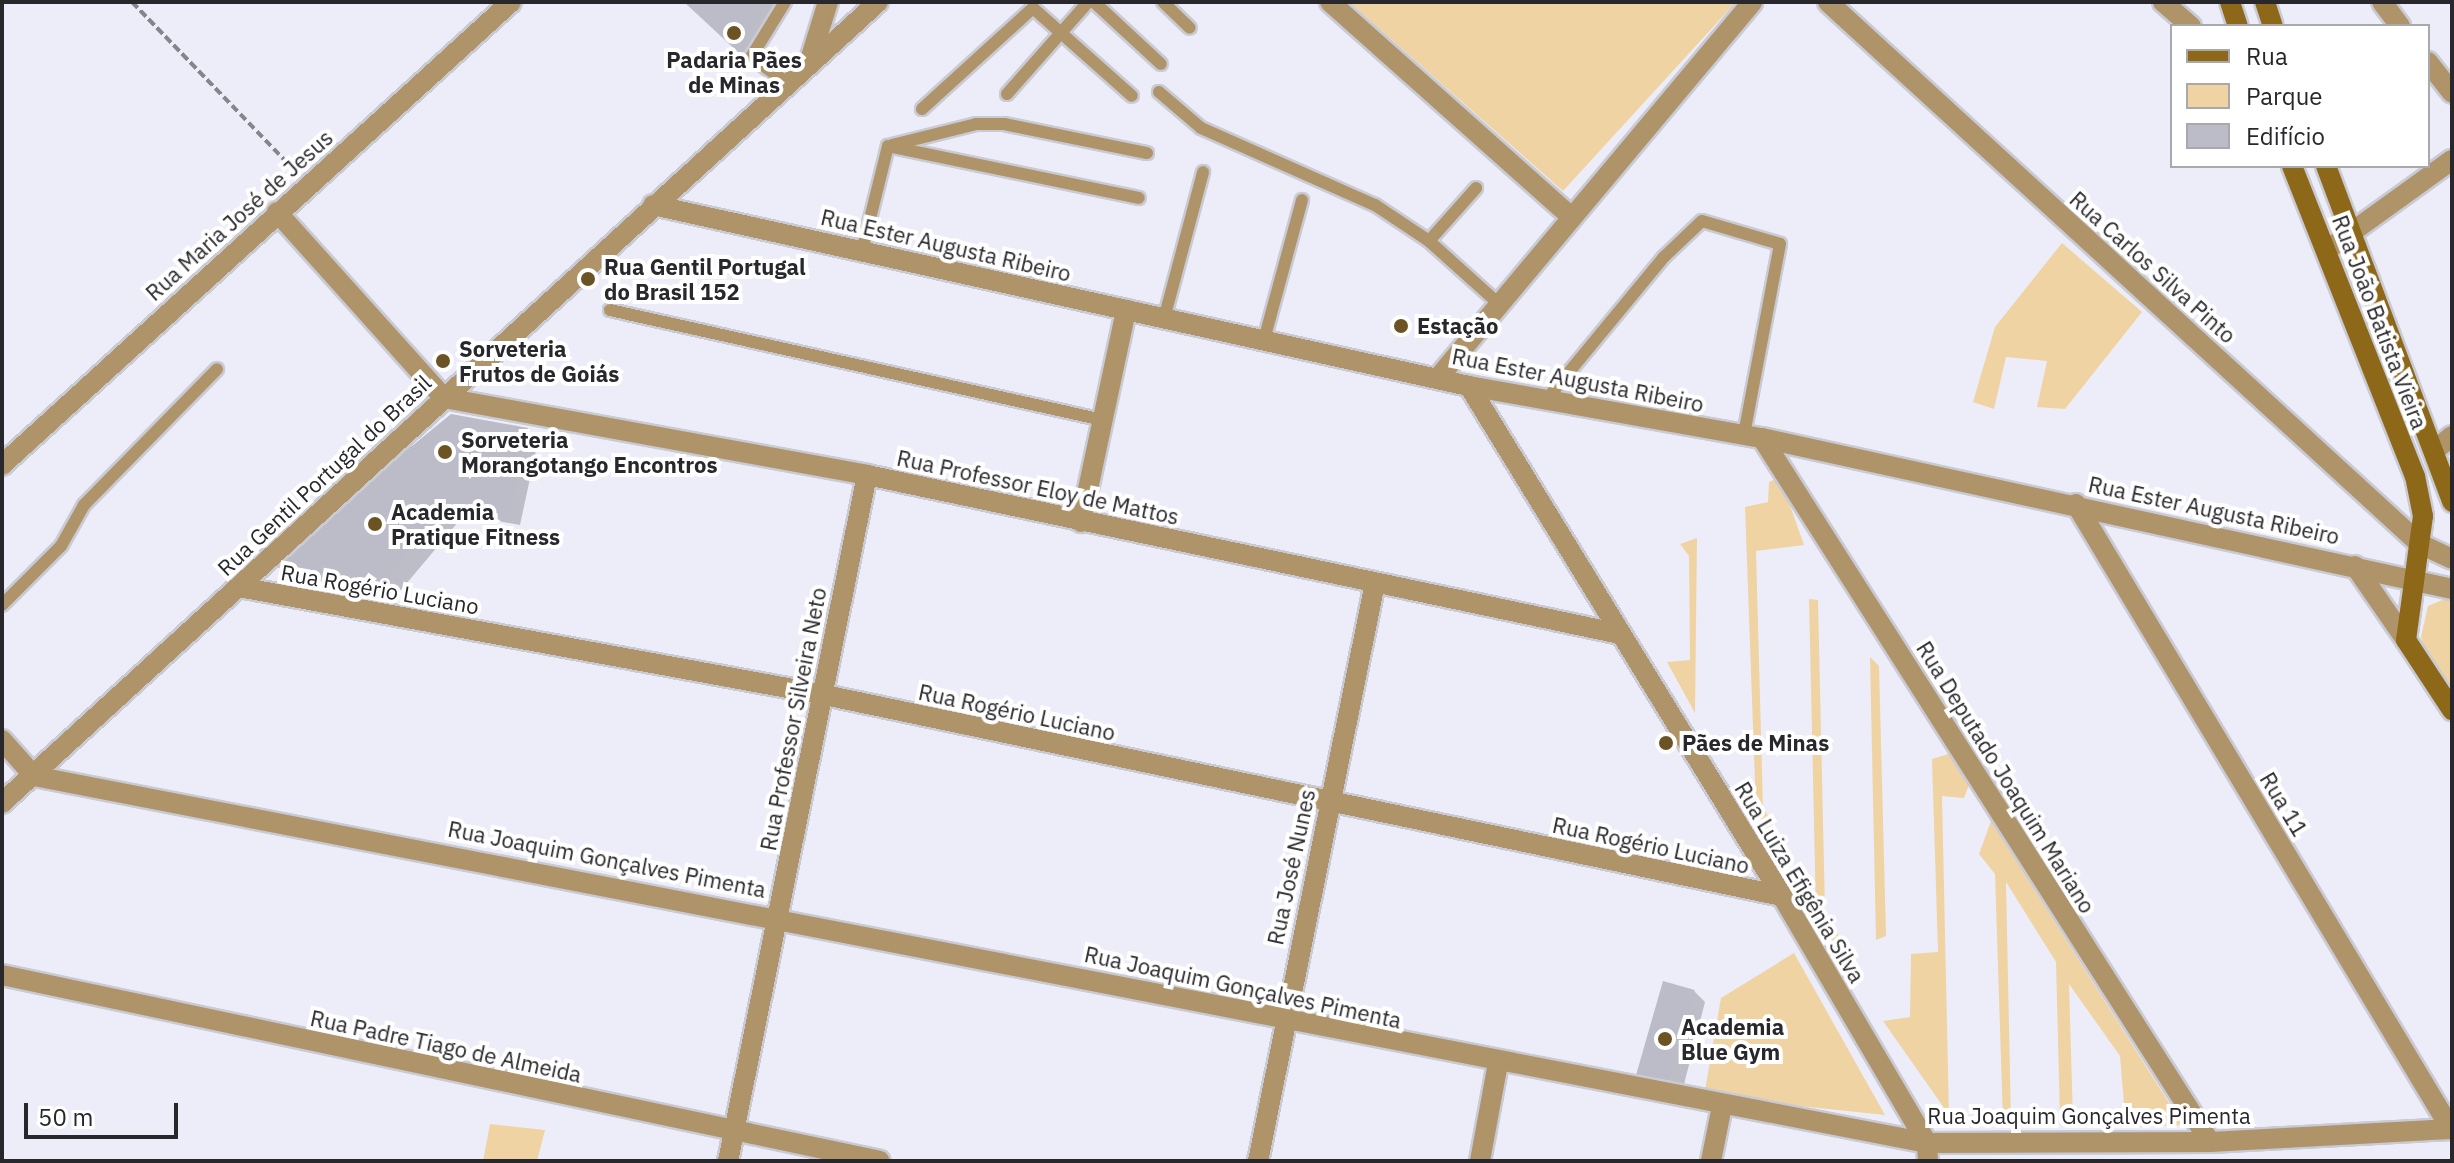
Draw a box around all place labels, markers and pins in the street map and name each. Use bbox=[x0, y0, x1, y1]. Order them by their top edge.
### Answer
marker: Padaria Pães de Minas bbox=[725, 24, 743, 42]
place label: Padaria Pães de Minas bbox=[666, 46, 802, 98]
place label: Rua Gentil Portugal do Brasil 152 bbox=[604, 253, 806, 304]
marker: Rua Gentil Portugal do Brasil 152 bbox=[579, 270, 597, 288]
place label: Estação bbox=[1417, 313, 1499, 339]
marker: Estação bbox=[1392, 317, 1410, 335]
place label: Sorveteria Frutos de Goiás bbox=[459, 335, 619, 386]
marker: Sorveteria Frutos de Goiás bbox=[434, 352, 452, 370]
place label: Sorveteria Morangotango Encontros bbox=[461, 426, 718, 478]
marker: Sorveteria Morangotango Encontros bbox=[436, 443, 454, 461]
place label: Academia Pratique Fitness bbox=[391, 498, 560, 550]
marker: Academia Pratique Fitness bbox=[366, 515, 384, 533]
place label: Pães de Minas bbox=[1682, 730, 1829, 756]
marker: Pães de Minas bbox=[1657, 734, 1675, 752]
place label: Academia Blue Gym bbox=[1681, 1013, 1784, 1064]
marker: Academia Blue Gym bbox=[1656, 1030, 1674, 1048]

